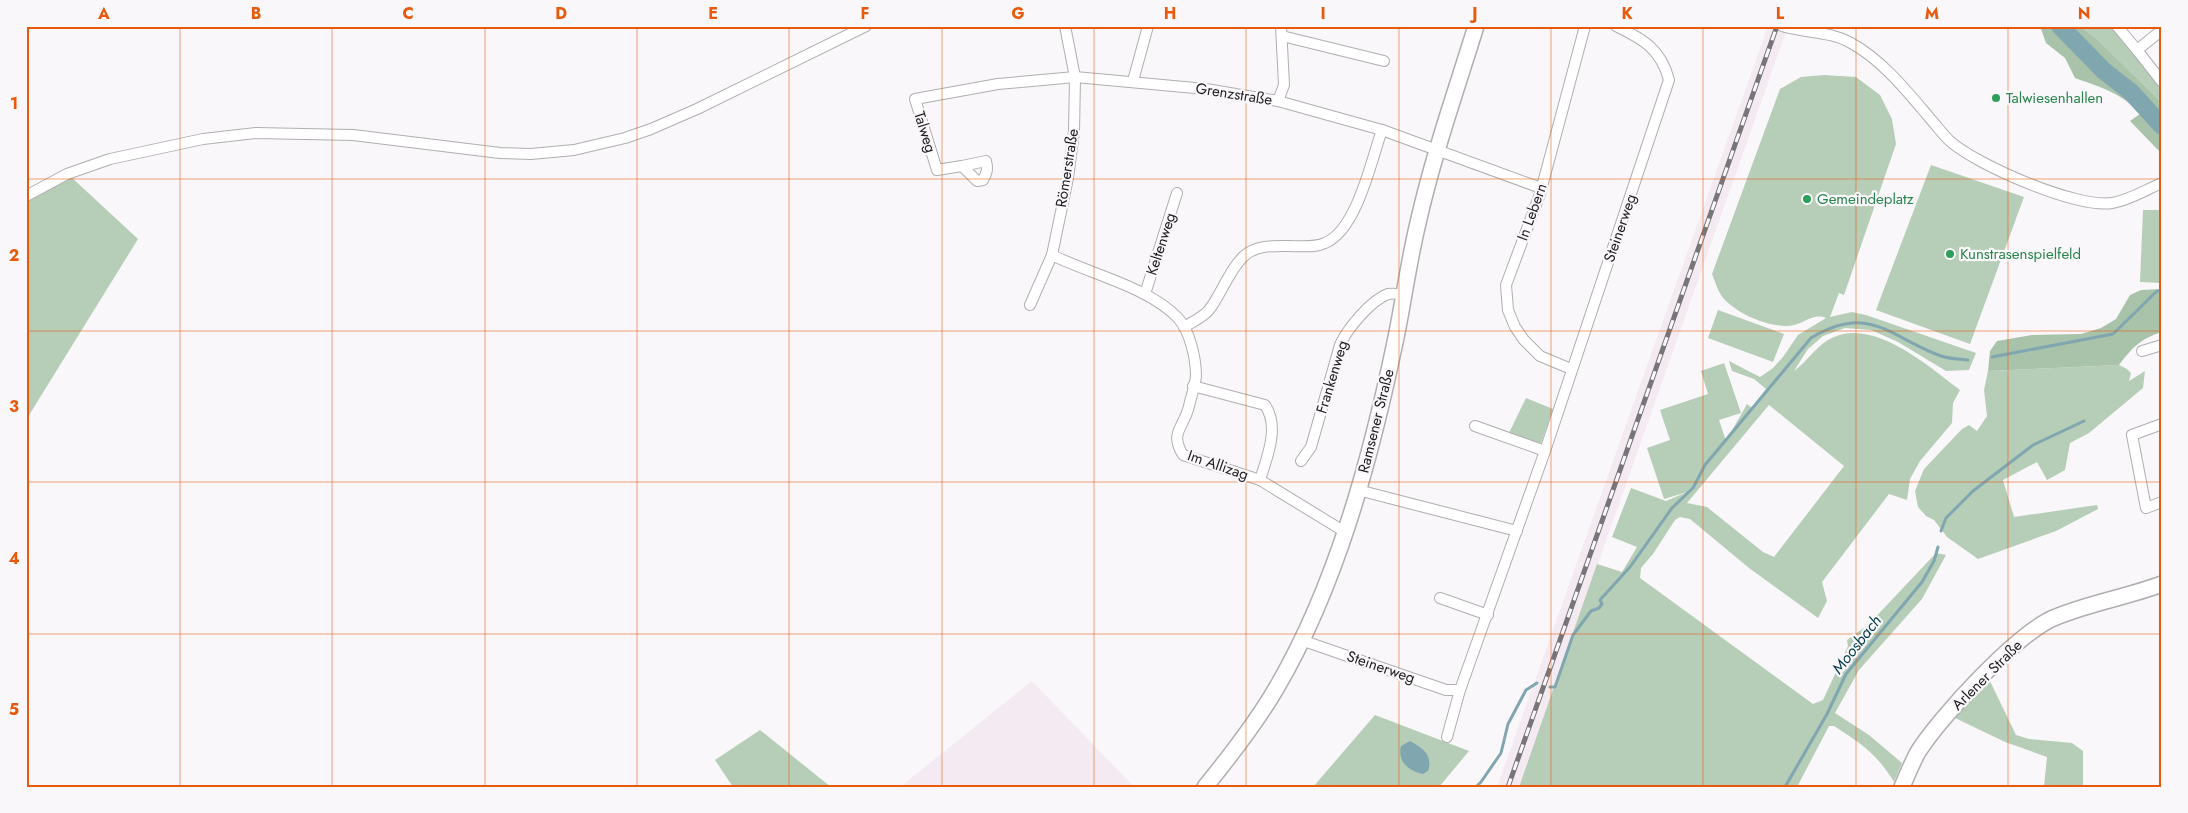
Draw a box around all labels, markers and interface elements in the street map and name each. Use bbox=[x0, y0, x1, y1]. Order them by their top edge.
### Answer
text: A bbox=[97, 2, 110, 25]
text: B bbox=[251, 2, 261, 25]
text: C bbox=[402, 2, 414, 25]
text: D bbox=[555, 2, 567, 25]
text: E bbox=[708, 2, 718, 25]
text: F bbox=[861, 2, 869, 25]
text: G bbox=[1011, 2, 1025, 25]
text: H bbox=[1164, 2, 1176, 25]
text: I bbox=[1320, 2, 1326, 25]
text: J bbox=[1469, 2, 1478, 25]
text: K bbox=[1621, 2, 1633, 25]
text: L bbox=[1776, 2, 1785, 25]
text: M bbox=[1925, 2, 1939, 25]
text: N bbox=[2078, 2, 2090, 25]
street label: Grenzstraße bbox=[1194, 77, 1274, 111]
place label: Talwiesenhallen bbox=[2006, 87, 2103, 109]
text: 1 bbox=[10, 92, 18, 115]
marker: Talwiesenhallen bbox=[1990, 92, 2002, 104]
street label: Talweg bbox=[908, 109, 942, 155]
street label: Römerstraße bbox=[1050, 127, 1084, 209]
street label: In Lebern bbox=[1511, 180, 1553, 244]
place label: Gemeindeplatz bbox=[1817, 188, 1914, 210]
street label: Steinerweg bbox=[1598, 191, 1642, 265]
marker: Gemeindeplatz bbox=[1801, 193, 1813, 205]
street label: Keltenweg bbox=[1141, 210, 1181, 278]
place label: Kunstrasenspielfeld bbox=[1960, 243, 2081, 265]
text: 2 bbox=[9, 244, 19, 267]
marker: Kunstrasenspielfeld bbox=[1944, 248, 1956, 260]
street label: Frankenweg bbox=[1310, 338, 1354, 416]
street label: Ramsener Straße bbox=[1352, 366, 1400, 475]
text: 3 bbox=[9, 395, 19, 418]
street label: Im Allizag bbox=[1185, 444, 1251, 486]
text: 4 bbox=[8, 547, 20, 570]
water label: Moosbach bbox=[1826, 610, 1887, 679]
street label: Arlener Straße bbox=[1947, 635, 2027, 715]
street label: Steinerweg bbox=[1344, 645, 1418, 689]
text: 5 bbox=[9, 698, 19, 721]

